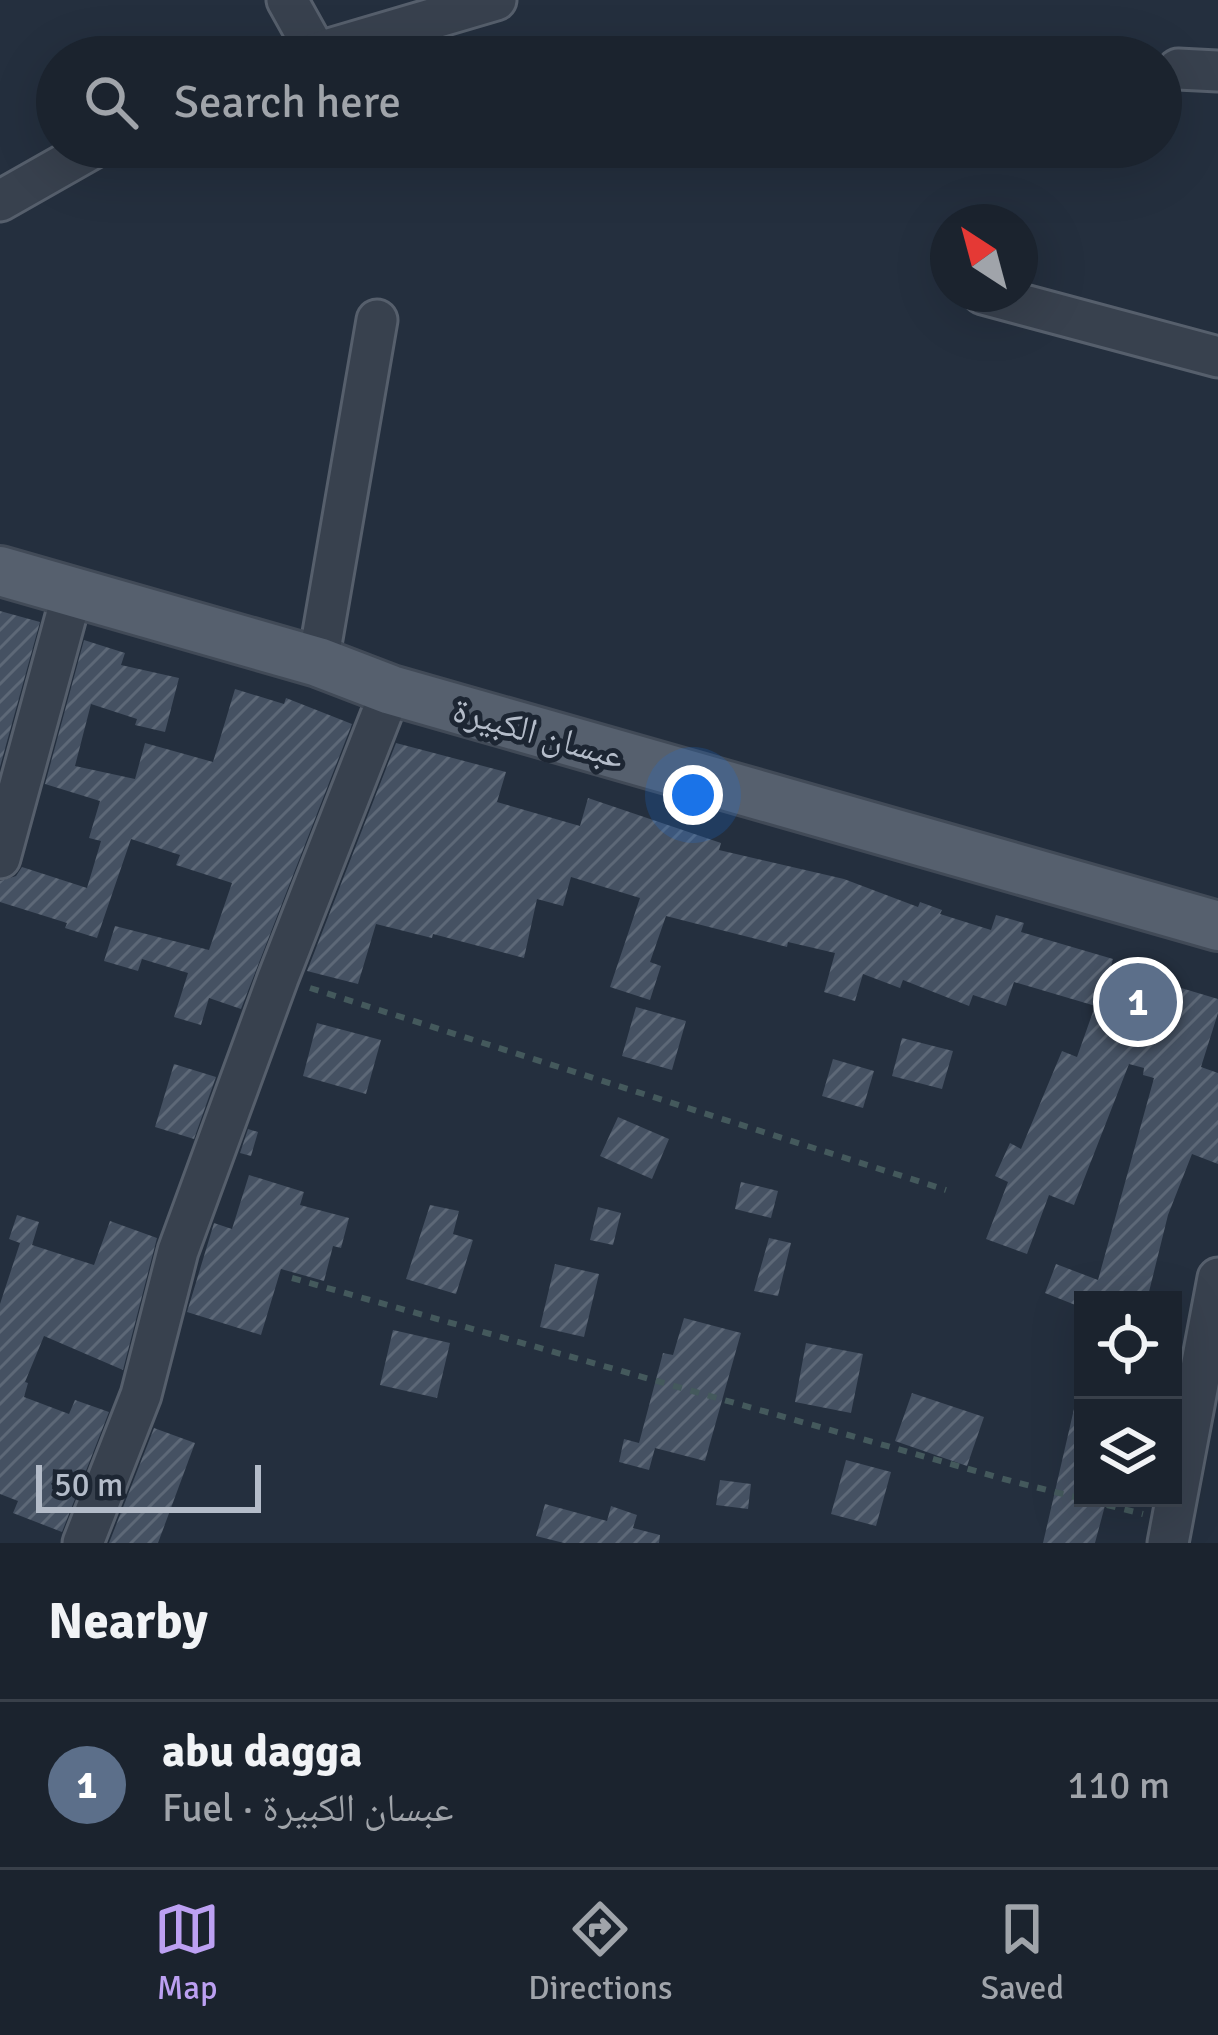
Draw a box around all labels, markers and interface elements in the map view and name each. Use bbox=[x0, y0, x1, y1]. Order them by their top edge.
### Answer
search box bbox=[36, 36, 1182, 168]
icon: search bbox=[78, 69, 144, 135]
text: Search here bbox=[174, 75, 401, 130]
north arrow bbox=[930, 204, 1038, 312]
street label: عبسان الكبيرة bbox=[448, 688, 629, 779]
your location bbox=[663, 765, 723, 825]
pin: 1 bbox=[1099, 957, 1177, 1047]
map controls bbox=[1074, 1291, 1182, 1507]
button: locate bbox=[1074, 1291, 1182, 1399]
button: layers bbox=[1074, 1399, 1182, 1507]
scale bar bbox=[36, 1459, 261, 1512]
text: 50 m bbox=[54, 1465, 123, 1506]
text: Nearby bbox=[48, 1590, 208, 1653]
text: abu dagga bbox=[162, 1724, 362, 1779]
text: 1 bbox=[76, 1761, 98, 1809]
text: 110 m bbox=[1067, 1761, 1170, 1809]
text: Fuel · عبسان الكبيرة bbox=[162, 1784, 453, 1832]
tab: Map bbox=[154, 1896, 220, 2009]
tab: Directions bbox=[528, 1896, 673, 2009]
tab: Saved bbox=[981, 1896, 1064, 2009]

